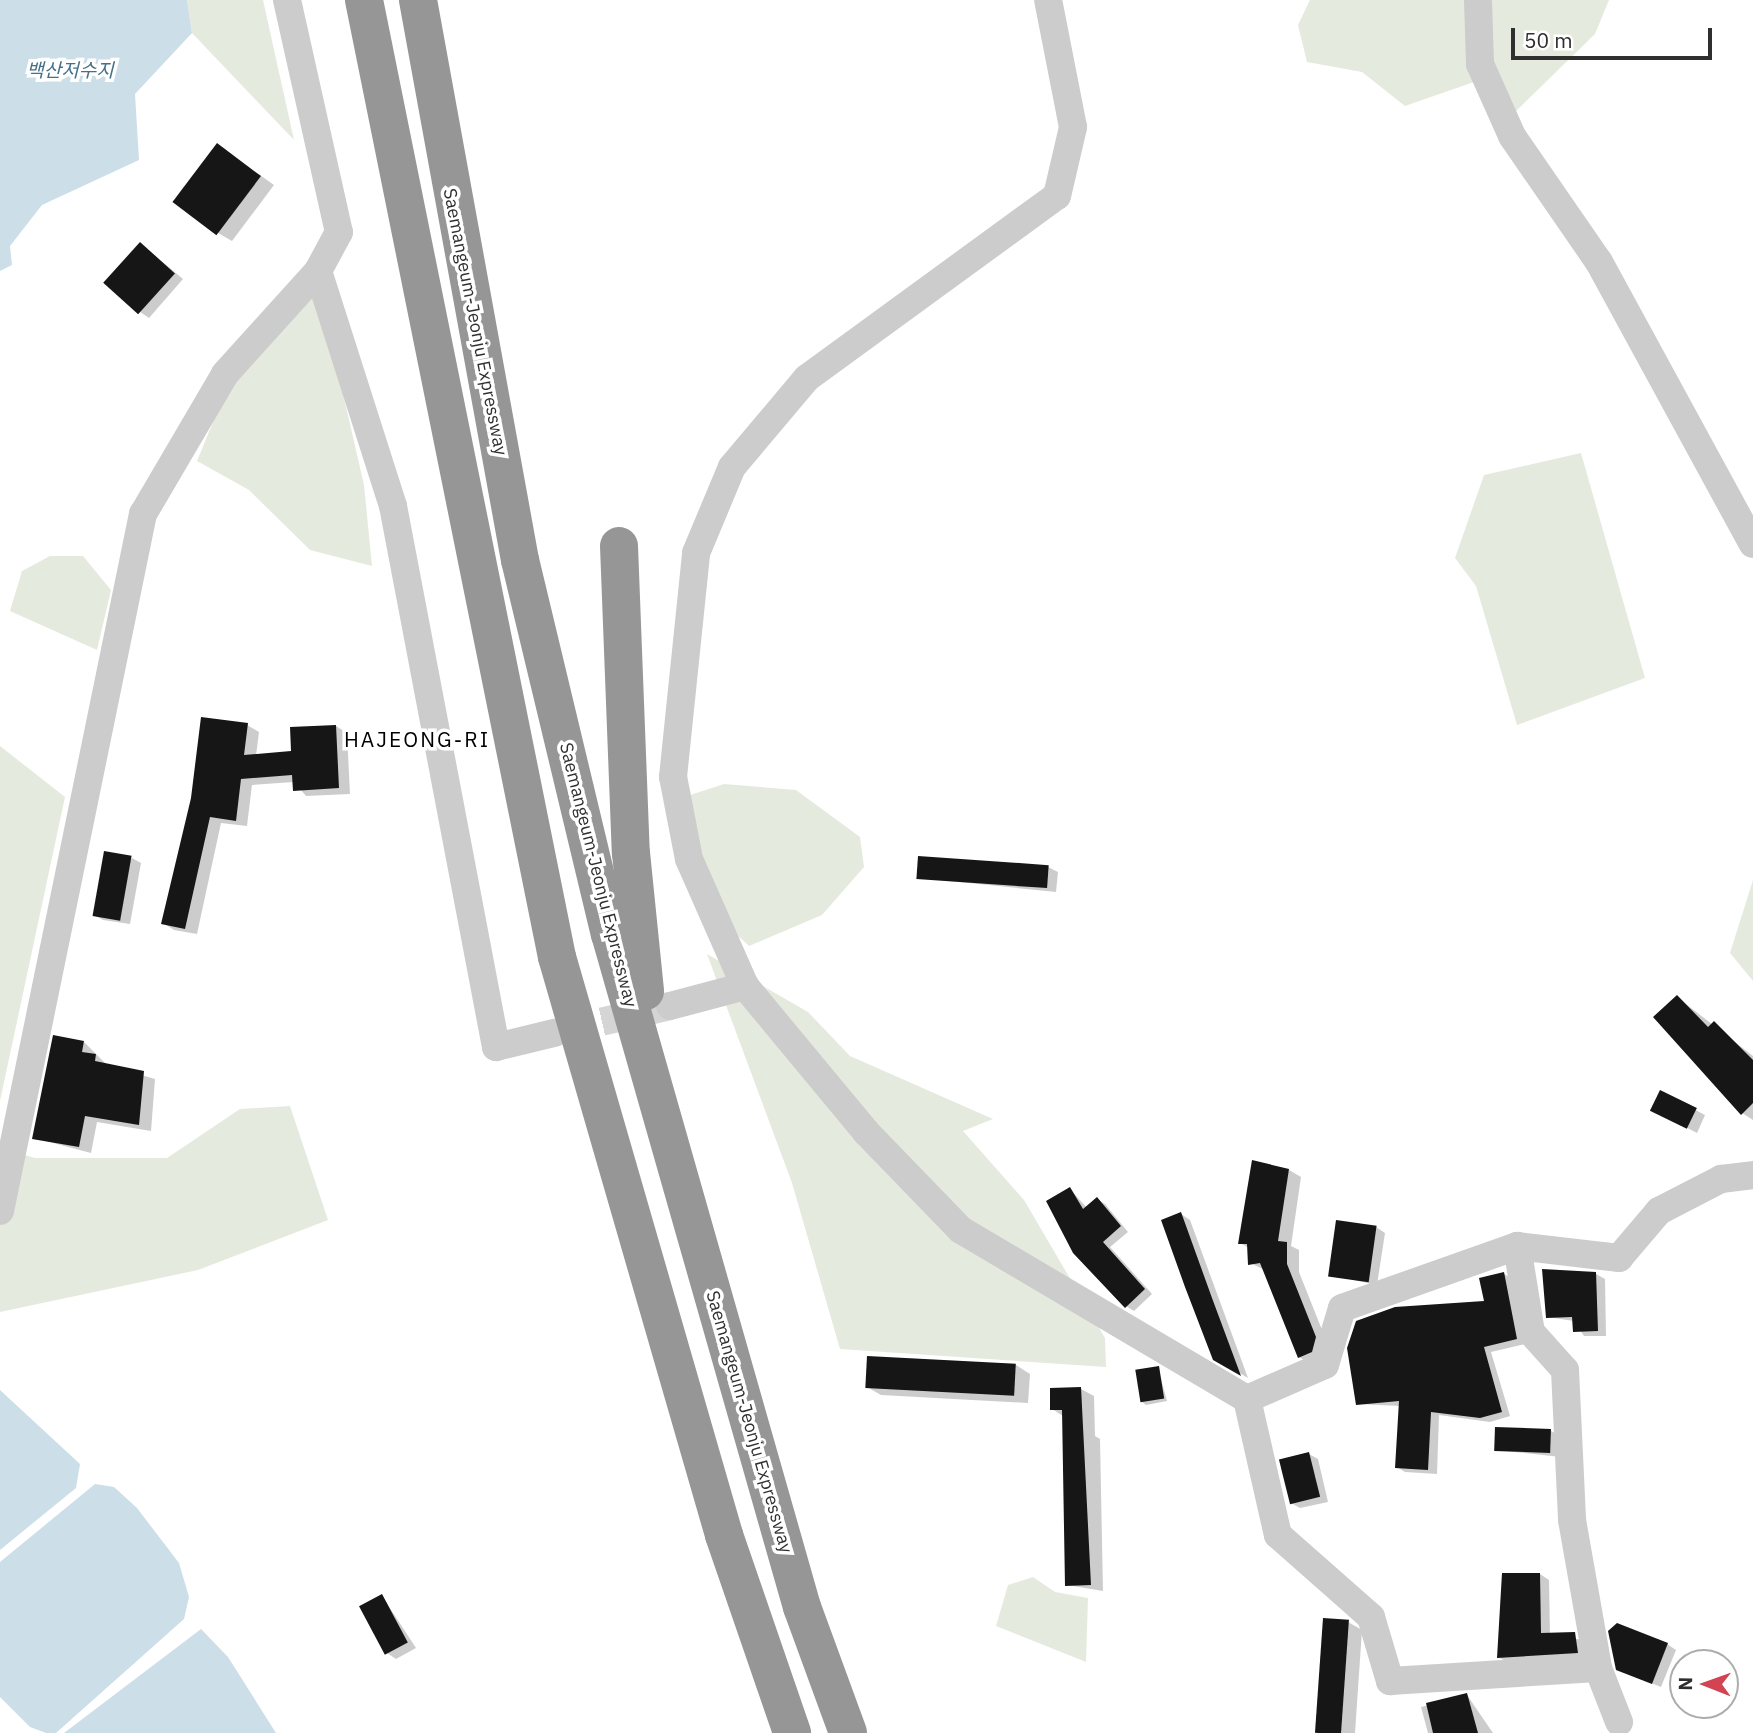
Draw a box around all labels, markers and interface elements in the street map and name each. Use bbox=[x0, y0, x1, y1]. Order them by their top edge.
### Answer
scale bar bbox=[1515, 14, 1716, 58]
text: 50 m bbox=[1524, 26, 1573, 54]
water label: 백산저수지 bbox=[26, 60, 114, 82]
street label: Saemangeum-Jeonju Expressway bbox=[438, 187, 512, 457]
district label: HAJEONG-RI bbox=[345, 726, 489, 752]
street label: Saemangeum-Jeonju Expressway bbox=[555, 741, 641, 1009]
street label: Saemangeum-Jeonju Expressway bbox=[701, 1288, 797, 1556]
north arrow bbox=[1669, 1649, 1739, 1719]
text: N bbox=[1673, 1677, 1697, 1691]

